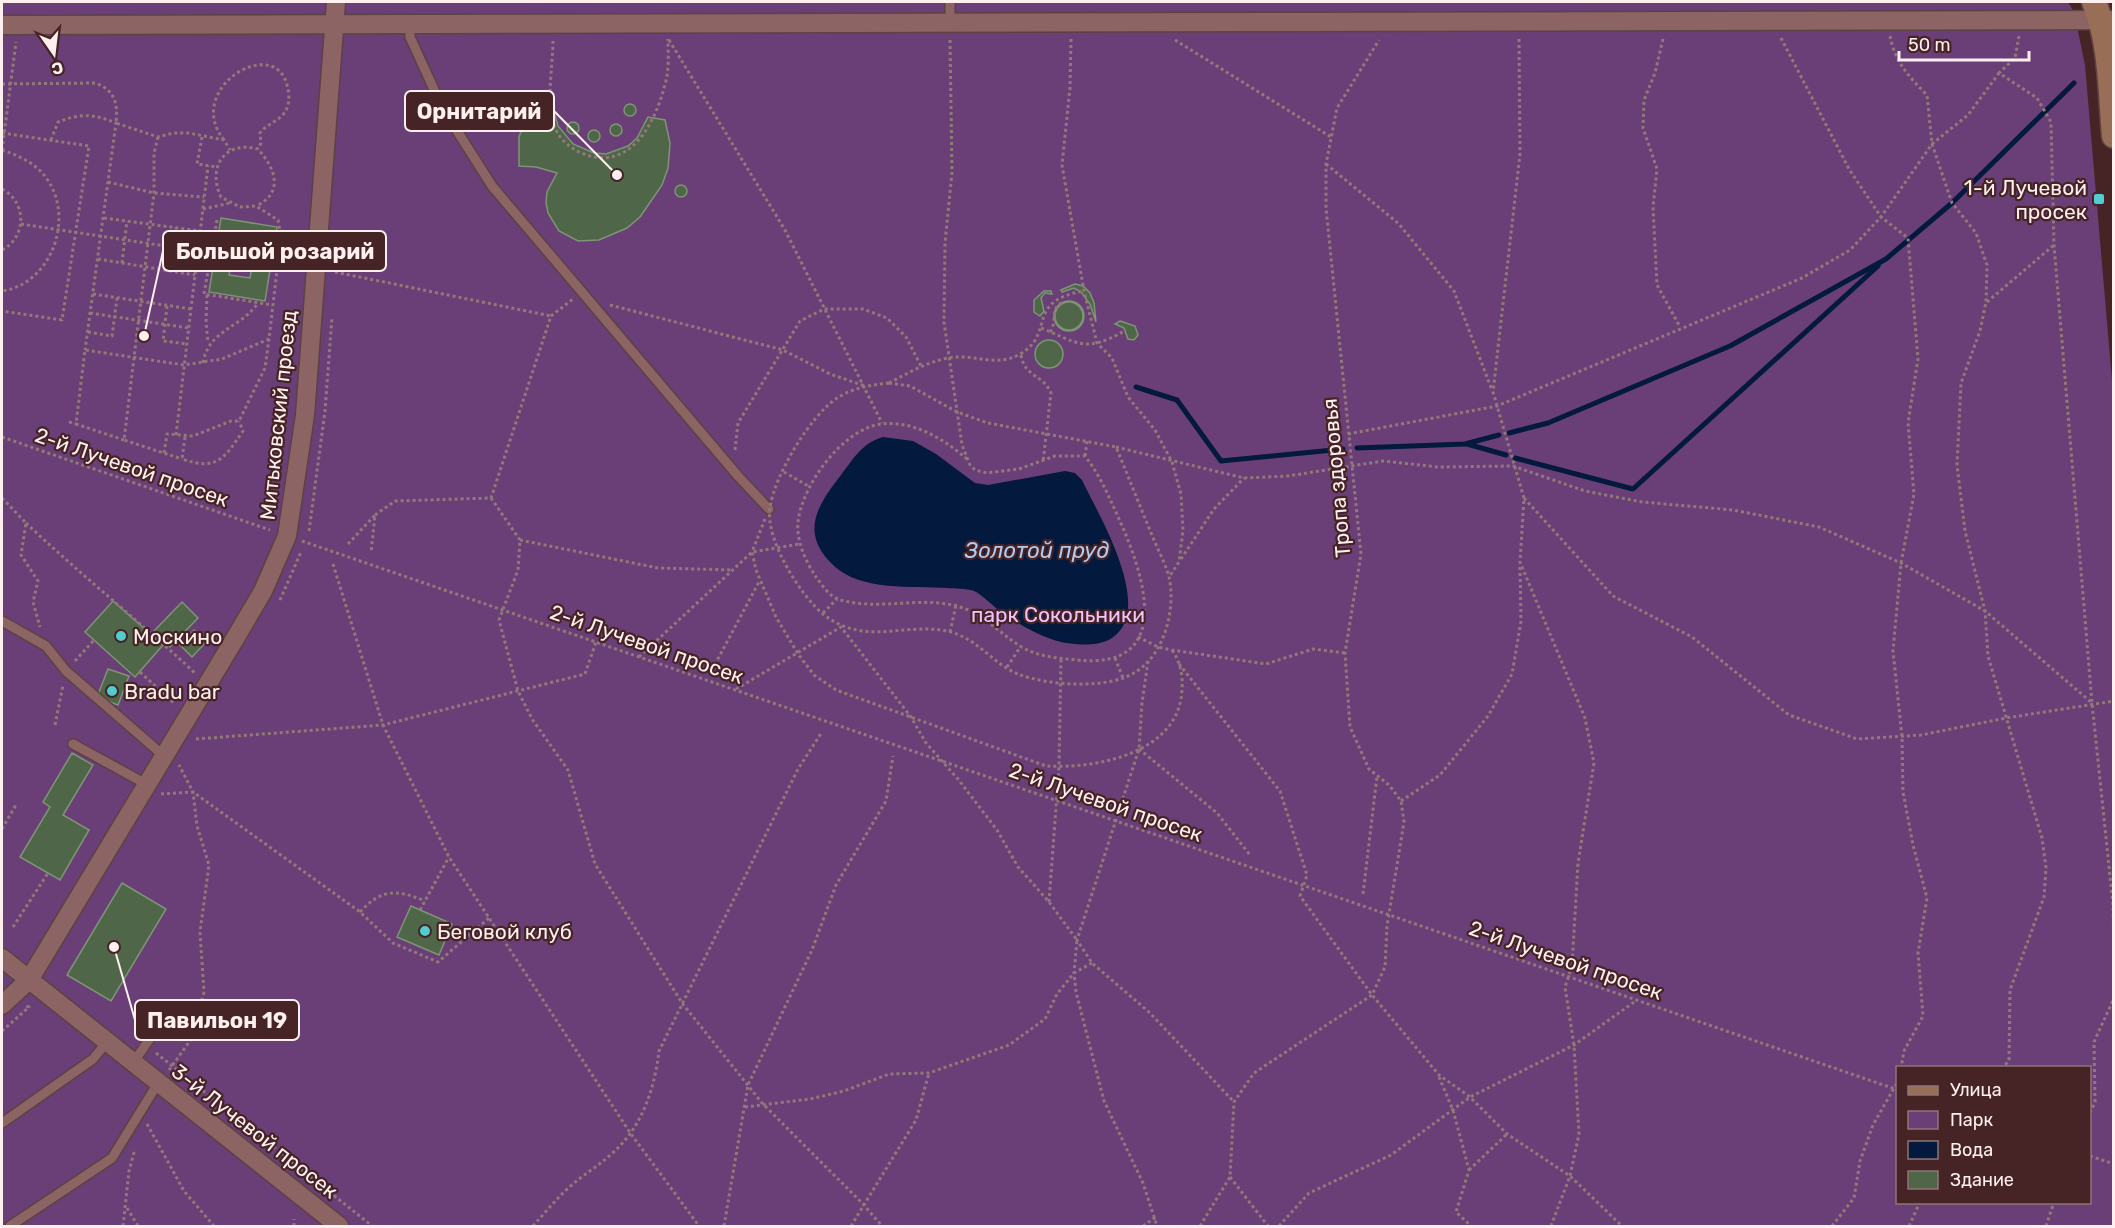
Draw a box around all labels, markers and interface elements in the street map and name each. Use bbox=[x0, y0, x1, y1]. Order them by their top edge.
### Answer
north arrow bbox=[24, 24, 84, 84]
scale bar bbox=[1899, 24, 2030, 62]
text: 50 m bbox=[1908, 34, 1951, 56]
text: С bbox=[50, 57, 65, 79]
callout: Орнитарий bbox=[405, 91, 554, 131]
text: Орнитарий bbox=[417, 98, 541, 125]
place label: 1-й Лучевой просек bbox=[1964, 175, 2087, 224]
marker: 1-й Лучевой просек bbox=[2092, 192, 2106, 206]
callout: Большой розарий bbox=[163, 231, 386, 271]
text: Большой розарий bbox=[176, 238, 374, 265]
street label: Митьковский проезд bbox=[255, 309, 301, 521]
street label: Тропа здоровья bbox=[1317, 397, 1355, 559]
street label: 2-й Лучевой просек bbox=[32, 422, 232, 512]
water label: Золотой пруд bbox=[964, 537, 1109, 564]
street label: 2-й Лучевой просек bbox=[547, 599, 747, 689]
park label: парк Сокольники bbox=[971, 602, 1145, 627]
place label: Москино bbox=[133, 624, 222, 649]
marker: Москино bbox=[114, 629, 128, 643]
place label: Bradu bar bbox=[124, 679, 220, 704]
marker: Bradu bar bbox=[105, 684, 119, 698]
street label: 2-й Лучевой просек bbox=[1006, 757, 1206, 847]
street label: 2-й Лучевой просек bbox=[1466, 915, 1666, 1005]
place label: Беговой клуб bbox=[437, 919, 572, 944]
marker: Беговой клуб bbox=[418, 924, 432, 938]
callout: Павильон 19 bbox=[135, 1000, 299, 1040]
text: Павильон 19 bbox=[147, 1007, 287, 1034]
street label: 3-й Лучевой просек bbox=[167, 1058, 343, 1204]
legend bbox=[1896, 1066, 2091, 1204]
text: Улица bbox=[1950, 1079, 2002, 1101]
text: Парк bbox=[1950, 1109, 1994, 1131]
text: Вода bbox=[1950, 1139, 1993, 1161]
text: Здание bbox=[1950, 1169, 2014, 1191]

